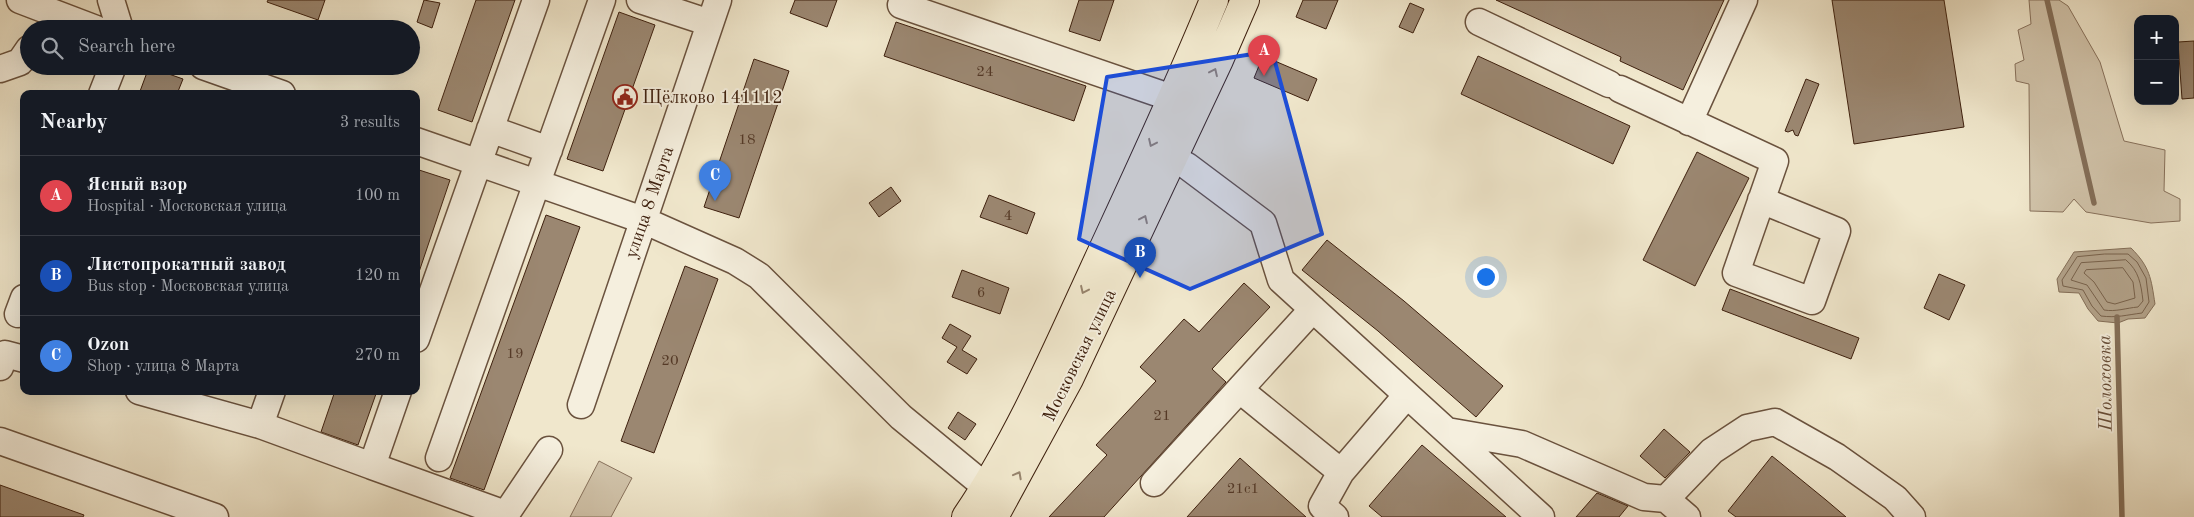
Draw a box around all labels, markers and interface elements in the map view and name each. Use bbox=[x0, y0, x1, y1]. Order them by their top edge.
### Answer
map controls bbox=[2134, 15, 2179, 105]
button: + bbox=[2134, 15, 2179, 60]
search box bbox=[20, 20, 420, 75]
icon: search bbox=[38, 34, 66, 62]
pin: A bbox=[1248, 35, 1280, 76]
text: Search here bbox=[78, 38, 175, 57]
button: − bbox=[2134, 60, 2179, 105]
house number: 24 bbox=[976, 65, 994, 80]
one-way arrow bbox=[1207, 69, 1217, 78]
public building icon: Щёлково 141112 bbox=[612, 84, 638, 110]
place label: Щёлково 141112 bbox=[642, 89, 783, 107]
text: Nearby bbox=[40, 112, 108, 133]
text: 3 results bbox=[340, 115, 400, 131]
house number: 18 bbox=[738, 133, 756, 148]
one-way arrow bbox=[1147, 138, 1158, 147]
street label: улица 8 Марта bbox=[622, 144, 678, 261]
pin: C bbox=[699, 160, 731, 201]
text: Ясный взор bbox=[87, 176, 187, 195]
text: A bbox=[50, 188, 62, 204]
text: 100 m bbox=[355, 188, 400, 204]
text: Hospital · Московская улица bbox=[87, 199, 287, 215]
house number: 4 bbox=[1004, 209, 1012, 224]
one-way arrow bbox=[1138, 215, 1148, 224]
pin: B bbox=[1124, 237, 1156, 278]
text: Листопрокатный завод bbox=[87, 256, 286, 275]
your location bbox=[1473, 264, 1499, 290]
text: B bbox=[50, 268, 62, 284]
text: 120 m bbox=[355, 268, 400, 284]
text: Bus stop · Московская улица bbox=[87, 279, 289, 295]
one-way arrow bbox=[1080, 285, 1090, 294]
house number: 6 bbox=[977, 286, 985, 301]
street label: Московская улица bbox=[1040, 286, 1120, 424]
water label: Шолоховка bbox=[2096, 334, 2117, 432]
text: Ozon bbox=[87, 336, 129, 355]
house number: 19 bbox=[506, 347, 524, 362]
text: C bbox=[51, 348, 61, 364]
text: 270 m bbox=[355, 348, 400, 364]
house number: 20 bbox=[661, 354, 679, 369]
text: Shop · улица 8 Марта bbox=[87, 359, 240, 375]
house number: 21 bbox=[1153, 409, 1171, 424]
one-way arrow bbox=[1012, 471, 1022, 480]
house number: 21с1 bbox=[1227, 482, 1259, 497]

